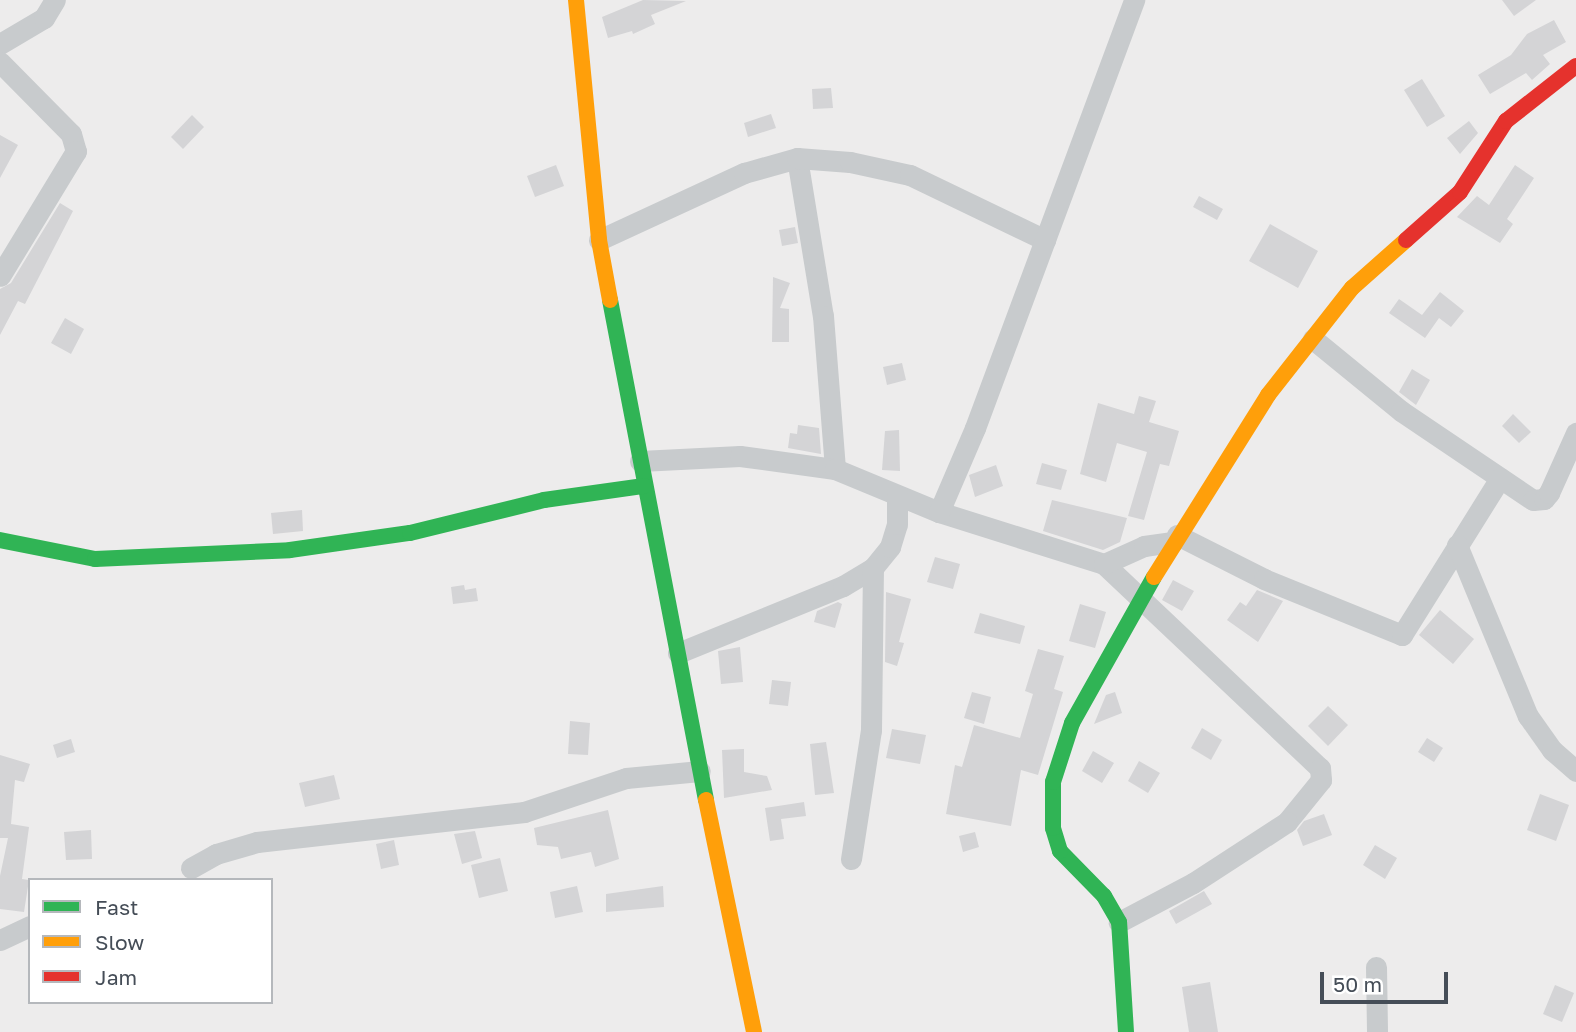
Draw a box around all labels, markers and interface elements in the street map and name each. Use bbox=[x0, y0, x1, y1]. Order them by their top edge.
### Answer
legend bbox=[28, 878, 273, 1004]
text: Fast bbox=[95, 894, 138, 920]
text: Slow bbox=[95, 929, 144, 955]
scale bar bbox=[1324, 958, 1452, 1002]
text: Jam bbox=[95, 964, 137, 990]
text: 50 m bbox=[1333, 971, 1382, 997]

